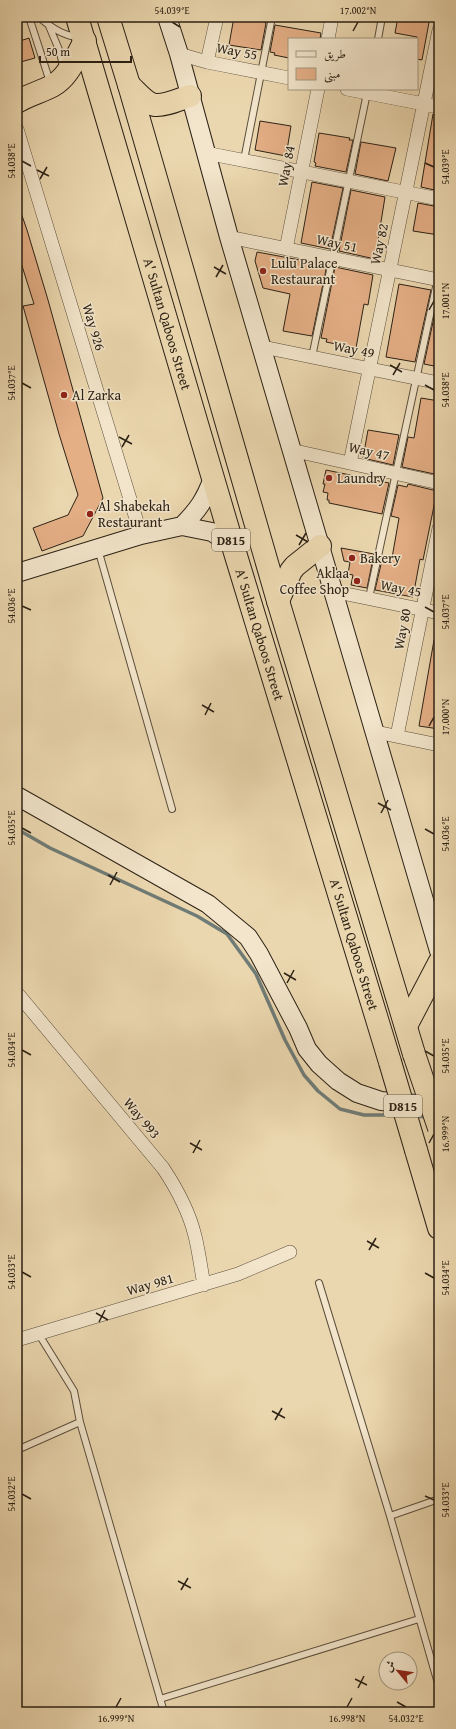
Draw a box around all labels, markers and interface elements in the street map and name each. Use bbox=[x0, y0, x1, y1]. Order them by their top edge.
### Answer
text: 54.039°E bbox=[154, 3, 190, 18]
text: 17.002°N bbox=[340, 3, 377, 18]
street label: Way 55 bbox=[215, 37, 259, 65]
scale bar bbox=[40, 38, 131, 64]
legend bbox=[288, 38, 418, 90]
text: 50 m bbox=[46, 43, 70, 60]
text: طريق bbox=[324, 45, 346, 62]
text: مبنى bbox=[324, 65, 340, 83]
text: 54.038°E bbox=[4, 143, 19, 179]
street label: Way 84 bbox=[272, 143, 300, 188]
text: 54.039°E bbox=[438, 149, 453, 185]
street label: Way 82 bbox=[365, 222, 393, 266]
street label: Way 51 bbox=[315, 229, 359, 257]
place label: Lulu Palace Restaurant bbox=[271, 253, 338, 289]
street label: A' Sultan Qaboos Street bbox=[139, 255, 196, 392]
marker: Lulu Palace Restaurant bbox=[258, 266, 268, 276]
text: 17.001°N bbox=[438, 282, 453, 319]
street label: Way 926 bbox=[77, 301, 111, 353]
street label: Way 49 bbox=[332, 335, 377, 363]
text: 54.037°E bbox=[4, 365, 19, 401]
text: 54.038°E bbox=[438, 372, 453, 408]
place label: Al Zarka bbox=[72, 385, 121, 405]
marker: Al Zarka bbox=[59, 390, 69, 400]
street label: Way 47 bbox=[347, 437, 392, 465]
place label: Laundry bbox=[337, 468, 386, 488]
marker: Laundry bbox=[324, 473, 334, 483]
place label: Al Shabekah Restaurant bbox=[98, 496, 170, 532]
marker: Al Shabekah Restaurant bbox=[85, 509, 95, 519]
road number: D815 bbox=[212, 529, 250, 551]
place label: Bakery bbox=[360, 548, 401, 568]
marker: Bakery bbox=[347, 553, 357, 563]
place label: Aklaa Coffee Shop bbox=[280, 563, 349, 599]
street label: A' Sultan Qaboos Street bbox=[230, 566, 289, 703]
street label: Way 45 bbox=[379, 574, 423, 602]
marker: Aklaa Coffee Shop bbox=[352, 576, 362, 586]
text: 54.036°E bbox=[4, 588, 19, 624]
text: 54.037°E bbox=[438, 594, 453, 630]
street label: Way 80 bbox=[388, 606, 416, 651]
text: 17.000°N bbox=[438, 698, 453, 735]
text: 54.035°E bbox=[4, 810, 19, 846]
text: 54.036°E bbox=[438, 816, 453, 852]
street label: A' Sultan Qaboos Street bbox=[325, 876, 384, 1013]
text: 54.034°E bbox=[4, 1032, 19, 1068]
text: 54.035°E bbox=[438, 1038, 453, 1074]
street label: Way 993 bbox=[119, 1093, 165, 1143]
road number: D815 bbox=[384, 1095, 422, 1117]
text: 16.999°N bbox=[438, 1115, 453, 1152]
text: 54.033°E bbox=[4, 1254, 19, 1290]
text: 54.034°E bbox=[438, 1260, 453, 1296]
street label: Way 981 bbox=[124, 1268, 176, 1300]
text: 54.032°E bbox=[4, 1476, 19, 1512]
text: 54.033°E bbox=[438, 1482, 453, 1518]
north arrow bbox=[378, 1651, 418, 1691]
text: ش bbox=[380, 1657, 399, 1675]
text: 16.999°N bbox=[98, 1711, 135, 1726]
text: 16.998°N bbox=[329, 1711, 366, 1726]
text: 54.032°E bbox=[388, 1711, 424, 1726]

